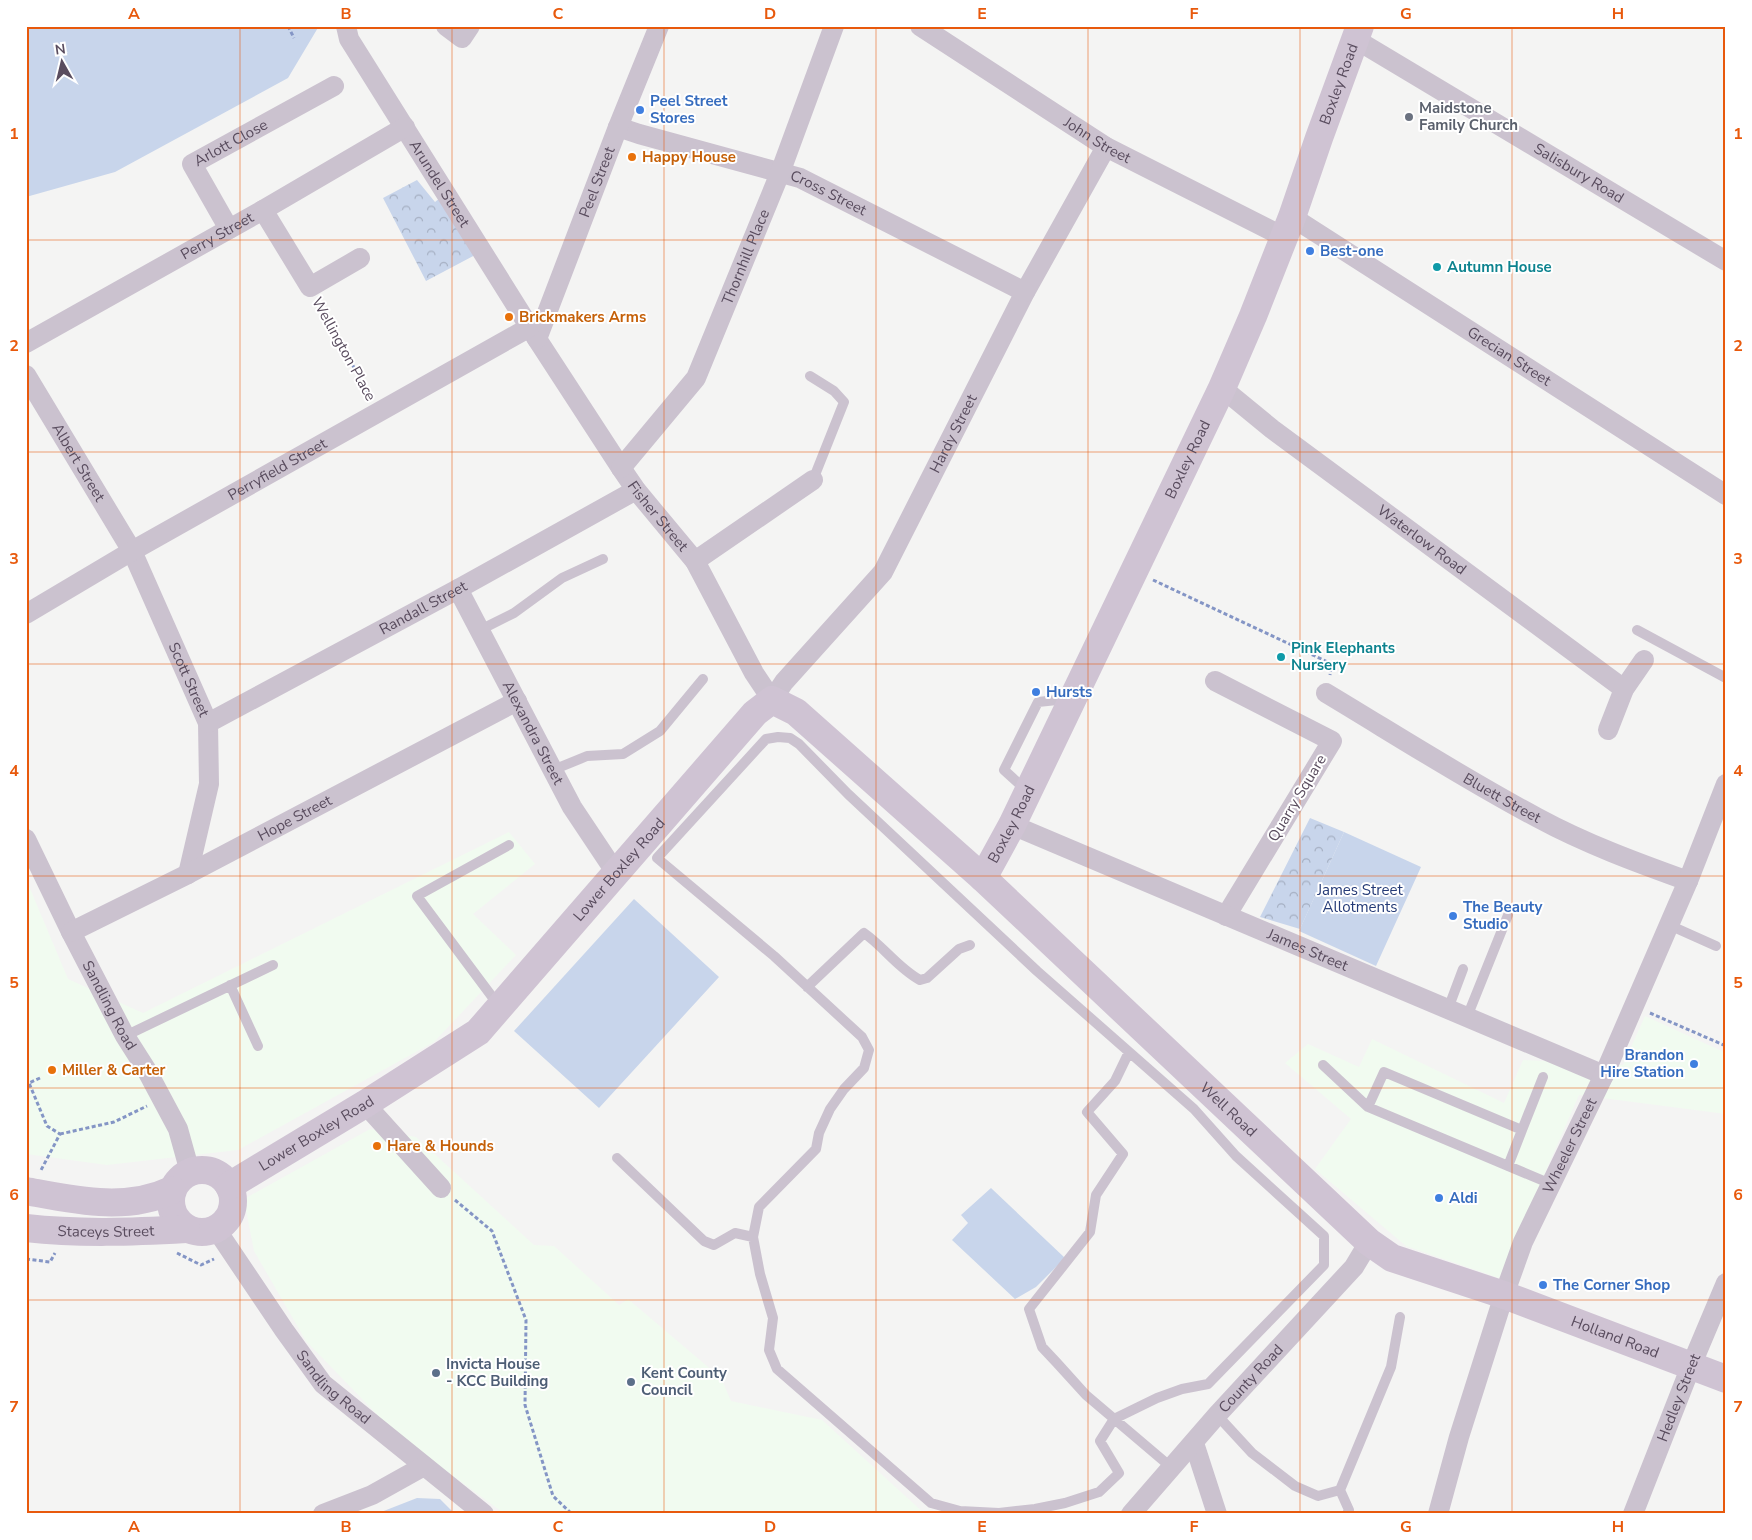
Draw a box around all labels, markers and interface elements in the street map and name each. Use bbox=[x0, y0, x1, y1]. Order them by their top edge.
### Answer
text: A bbox=[128, 3, 140, 25]
text: B bbox=[340, 3, 352, 25]
text: C bbox=[553, 3, 564, 25]
text: D bbox=[764, 3, 776, 25]
text: E bbox=[977, 3, 987, 25]
text: F bbox=[1190, 3, 1199, 25]
text: G bbox=[1400, 3, 1412, 25]
text: H bbox=[1612, 3, 1624, 25]
north arrow bbox=[38, 38, 88, 88]
text: N bbox=[54, 39, 67, 60]
street label: Boxley Road bbox=[1315, 41, 1363, 127]
place label: Peel Street Stores bbox=[650, 91, 728, 128]
place label: Maidstone Family Church bbox=[1419, 98, 1518, 135]
marker: Peel Street Stores bbox=[634, 104, 646, 116]
marker: Maidstone Family Church bbox=[1403, 111, 1415, 123]
street label: John Street bbox=[1059, 112, 1135, 168]
street label: Arlott Close bbox=[190, 114, 271, 171]
text: 1 bbox=[9, 123, 19, 145]
text: 1 bbox=[1733, 123, 1743, 145]
street label: Arundel Street bbox=[405, 136, 475, 232]
street label: Salisbury Road bbox=[1530, 138, 1628, 208]
street label: Peel Street bbox=[574, 143, 620, 220]
place label: Happy House bbox=[642, 147, 736, 167]
marker: Happy House bbox=[626, 151, 638, 163]
street label: Cross Street bbox=[788, 166, 871, 220]
street label: Thornhill Place bbox=[717, 206, 774, 308]
street label: Perry Street bbox=[177, 207, 258, 264]
place label: Best-one bbox=[1320, 241, 1384, 261]
marker: Best-one bbox=[1304, 245, 1316, 257]
place label: Autumn House bbox=[1447, 257, 1552, 277]
marker: Autumn House bbox=[1431, 261, 1443, 273]
street label: Wellington Place bbox=[307, 293, 381, 405]
place label: Brickmakers Arms bbox=[519, 307, 646, 327]
marker: Brickmakers Arms bbox=[503, 311, 515, 323]
street label: Grecian Street bbox=[1463, 322, 1556, 391]
text: 2 bbox=[9, 335, 19, 357]
text: 2 bbox=[1733, 335, 1743, 357]
street label: Hardy Street bbox=[925, 390, 982, 477]
street label: Boxley Road bbox=[1160, 417, 1215, 502]
street label: Albert Street bbox=[47, 420, 110, 506]
street label: Perryfield Street bbox=[224, 433, 331, 505]
street label: Fisher Street bbox=[623, 477, 693, 556]
street label: Waterlow Road bbox=[1373, 500, 1471, 579]
text: 3 bbox=[9, 548, 19, 570]
text: 3 bbox=[1733, 548, 1743, 570]
street label: Randall Street bbox=[376, 576, 471, 639]
place label: Pink Elephants Nursery bbox=[1291, 638, 1395, 675]
street label: Scott Street bbox=[164, 639, 214, 721]
marker: Pink Elephants Nursery bbox=[1275, 651, 1287, 663]
street label: Alexandra Street bbox=[498, 677, 569, 789]
place label: Hursts bbox=[1046, 682, 1092, 702]
marker: Hursts bbox=[1030, 686, 1042, 698]
street label: Quarry Square bbox=[1263, 751, 1331, 845]
text: 4 bbox=[9, 760, 19, 782]
text: 4 bbox=[1733, 760, 1743, 782]
street label: Bluett Street bbox=[1459, 768, 1545, 828]
street label: Boxley Road bbox=[983, 782, 1040, 867]
street label: Hope Street bbox=[254, 790, 336, 846]
street label: Lower Boxley Road bbox=[569, 813, 670, 926]
park label: James Street Allotments bbox=[1316, 880, 1404, 917]
place label: The Beauty Studio bbox=[1463, 897, 1542, 934]
marker: The Beauty Studio bbox=[1447, 910, 1459, 922]
street label: James Street bbox=[1263, 924, 1352, 976]
street label: Sandling Road bbox=[78, 957, 141, 1054]
text: 5 bbox=[9, 972, 19, 994]
text: 5 bbox=[1733, 972, 1743, 994]
place label: Brandon Hire Station bbox=[1600, 1045, 1684, 1082]
marker: Brandon Hire Station bbox=[1688, 1058, 1700, 1070]
place label: Miller & Carter bbox=[62, 1060, 166, 1080]
marker: Miller & Carter bbox=[46, 1064, 58, 1076]
street label: Well Road bbox=[1196, 1078, 1261, 1141]
street label: Lower Boxley Road bbox=[255, 1091, 378, 1176]
street label: Wheeler Street bbox=[1538, 1094, 1602, 1197]
place label: Hare & Hounds bbox=[387, 1136, 494, 1156]
marker: Hare & Hounds bbox=[371, 1140, 383, 1152]
text: 6 bbox=[9, 1184, 19, 1206]
text: 6 bbox=[1733, 1184, 1743, 1206]
place label: Aldi bbox=[1449, 1188, 1478, 1208]
marker: Aldi bbox=[1433, 1192, 1445, 1204]
street label: Staceys Street bbox=[57, 1221, 155, 1242]
place label: The Corner Shop bbox=[1553, 1275, 1670, 1295]
marker: The Corner Shop bbox=[1537, 1279, 1549, 1291]
street label: Holland Road bbox=[1568, 1311, 1662, 1363]
street label: County Road bbox=[1214, 1340, 1288, 1417]
street label: Sandling Road bbox=[292, 1346, 375, 1429]
street label: Hedley Street bbox=[1652, 1350, 1705, 1445]
place label: Invicta House - KCC Building bbox=[446, 1354, 548, 1391]
place label: Kent County Council bbox=[641, 1363, 727, 1400]
marker: Invicta House - KCC Building bbox=[430, 1367, 442, 1379]
marker: Kent County Council bbox=[625, 1376, 637, 1388]
text: 7 bbox=[9, 1396, 19, 1418]
text: 7 bbox=[1733, 1396, 1743, 1418]
text: A bbox=[128, 1516, 140, 1538]
text: B bbox=[340, 1516, 352, 1538]
text: C bbox=[553, 1516, 564, 1538]
text: D bbox=[764, 1516, 776, 1538]
text: E bbox=[977, 1516, 987, 1538]
text: F bbox=[1190, 1516, 1199, 1538]
text: G bbox=[1400, 1516, 1412, 1538]
text: H bbox=[1612, 1516, 1624, 1538]

